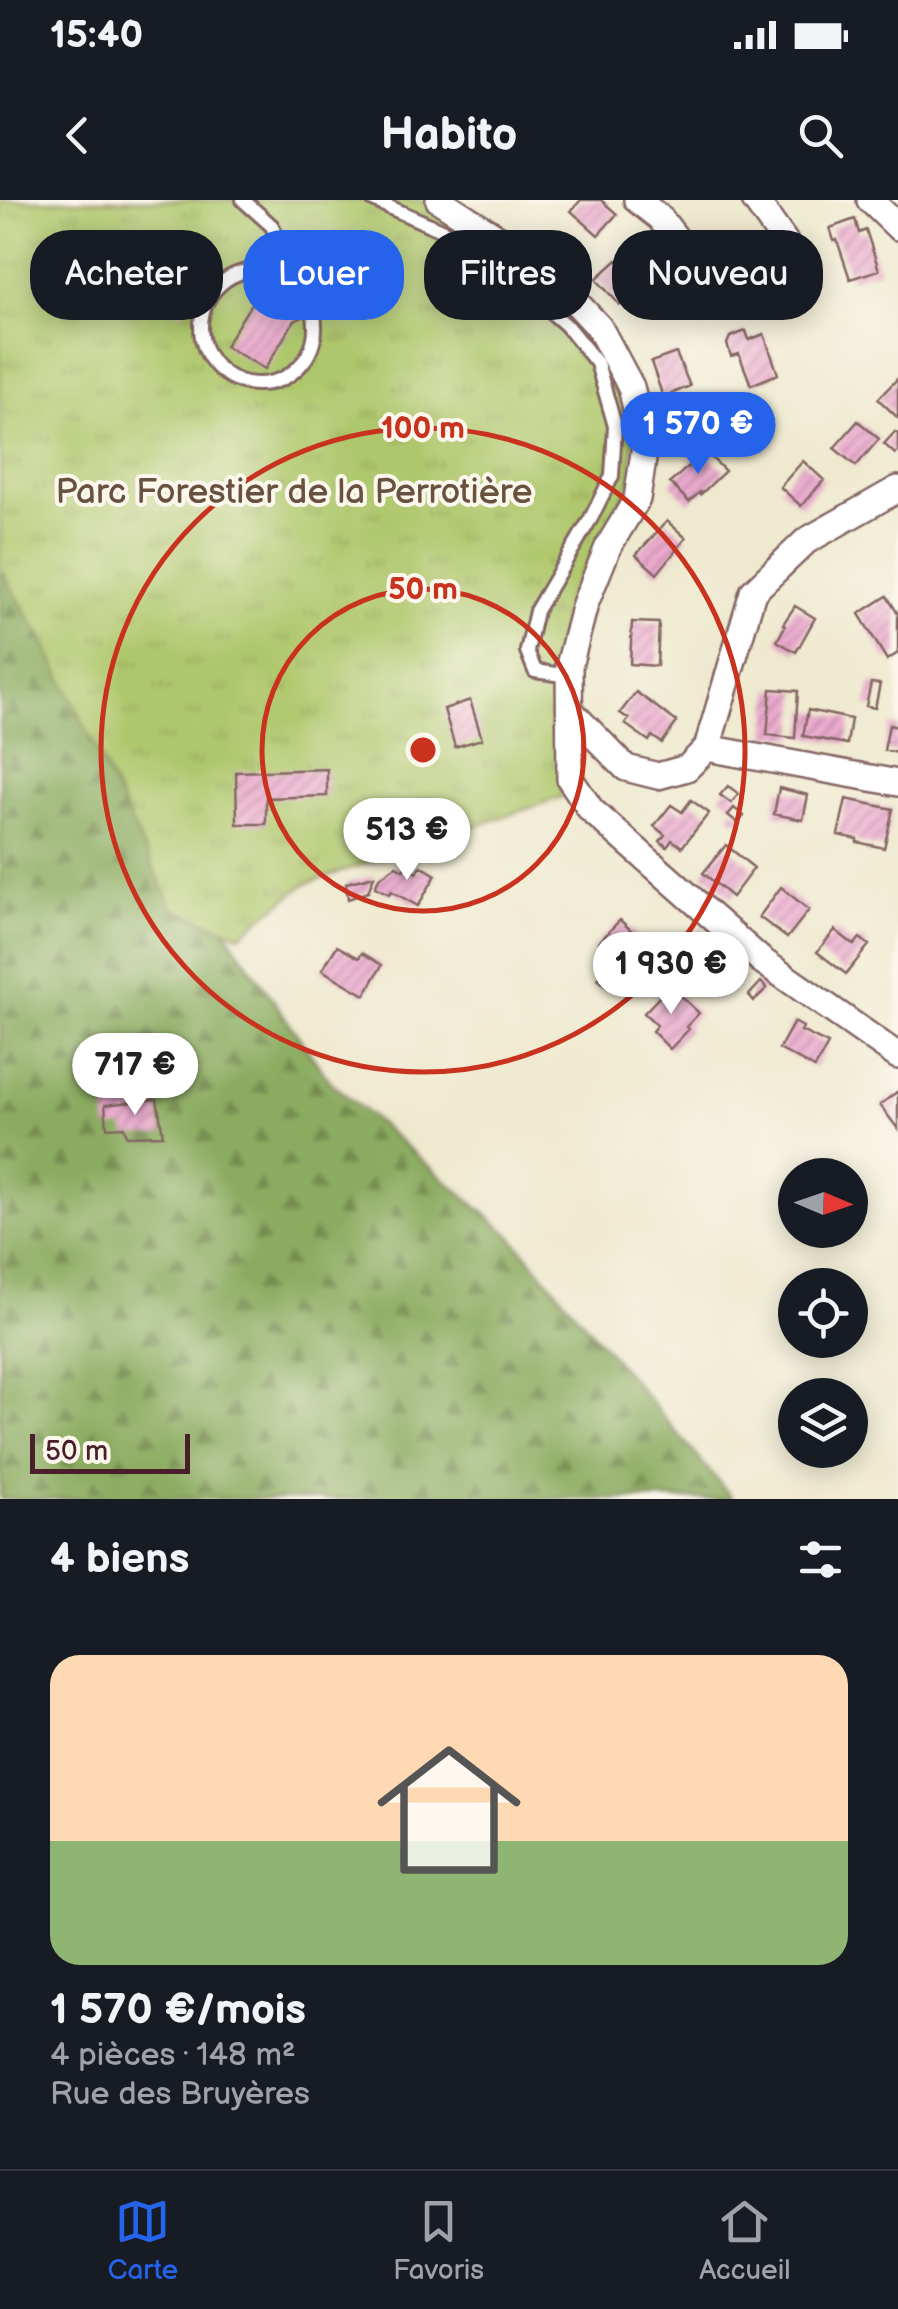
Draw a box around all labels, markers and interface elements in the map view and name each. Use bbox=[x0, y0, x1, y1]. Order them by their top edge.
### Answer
text: 15:40 bbox=[50, 13, 143, 58]
icon: back bbox=[50, 108, 105, 163]
text: Habito bbox=[381, 108, 517, 163]
icon: search bbox=[793, 108, 848, 163]
chip: Acheter bbox=[30, 230, 223, 320]
chip: Louer bbox=[243, 230, 404, 320]
chip: Filtres bbox=[424, 230, 592, 320]
chip: Nouveau bbox=[612, 230, 823, 320]
pin: 1 570 € bbox=[606, 392, 790, 477]
text: 1 570 € bbox=[643, 405, 753, 444]
text: 100 m bbox=[381, 411, 465, 447]
park label: Parc Forestier de la Perrotière bbox=[55, 471, 533, 514]
text: 50 m bbox=[388, 572, 458, 608]
centre of rings bbox=[405, 732, 441, 768]
pin: 513 € bbox=[337, 798, 477, 883]
text: 513 € bbox=[365, 811, 449, 850]
pin: 1 930 € bbox=[579, 932, 763, 1017]
text: 1 930 € bbox=[615, 945, 727, 984]
pin: 717 € bbox=[65, 1033, 205, 1118]
text: 717 € bbox=[94, 1046, 176, 1085]
north arrow bbox=[778, 1158, 868, 1248]
map controls bbox=[778, 1158, 868, 1468]
button: locate bbox=[778, 1268, 868, 1358]
button: layers bbox=[778, 1378, 868, 1468]
scale bar bbox=[30, 1429, 190, 1474]
text: 50 m bbox=[45, 1435, 108, 1468]
icon: filters bbox=[793, 1532, 848, 1587]
text: 4 biens bbox=[50, 1534, 189, 1585]
icon: home bbox=[359, 1720, 539, 1900]
text: 1 570 €/mois bbox=[50, 1985, 306, 2036]
text: 4 pièces · 148 m² bbox=[50, 2036, 296, 2075]
text: Rue des Bruyères bbox=[50, 2075, 310, 2114]
tab: Carte bbox=[107, 2194, 178, 2287]
tab: Favoris bbox=[393, 2194, 484, 2287]
tab: Accueil bbox=[699, 2194, 791, 2287]

